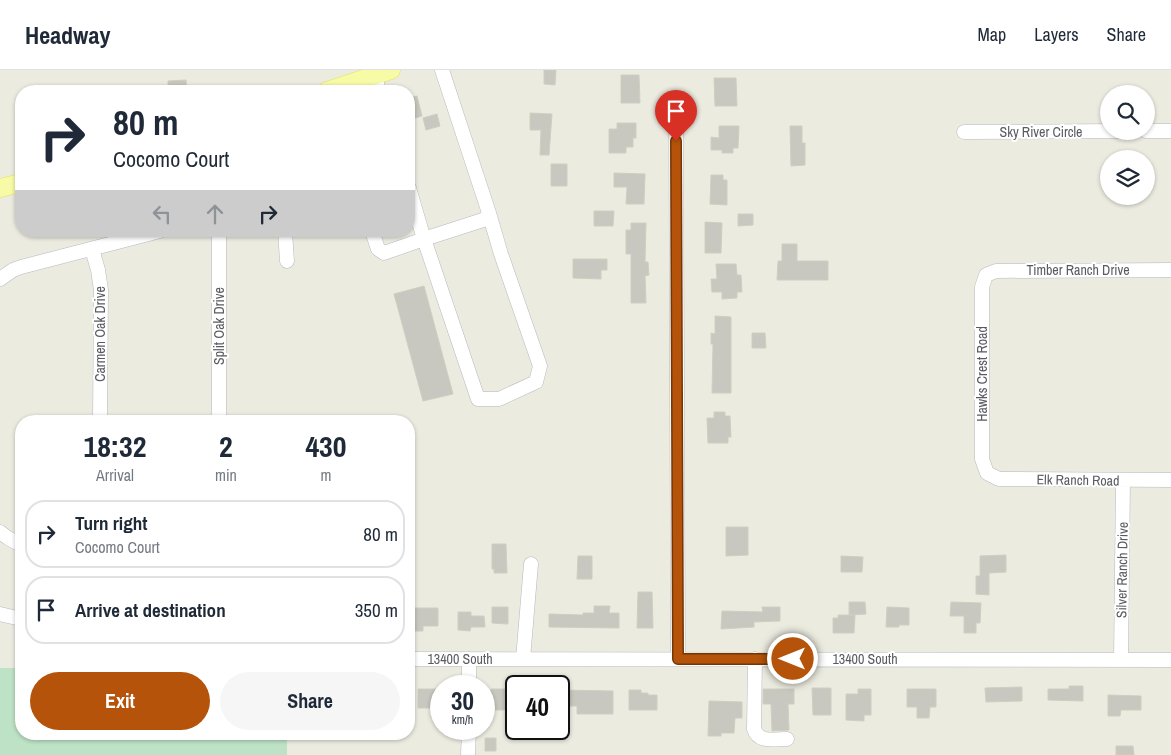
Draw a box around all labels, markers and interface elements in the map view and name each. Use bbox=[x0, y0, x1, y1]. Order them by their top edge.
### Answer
text: Headway bbox=[25, 19, 110, 51]
text: Map bbox=[978, 22, 1006, 47]
text: Layers bbox=[1034, 22, 1079, 47]
text: Share bbox=[1107, 22, 1146, 47]
map controls bbox=[1100, 85, 1155, 205]
button: search bbox=[1100, 85, 1155, 140]
pin bbox=[655, 90, 697, 141]
icon: arrive bbox=[662, 97, 690, 125]
text: 80 m bbox=[113, 99, 178, 146]
icon: right bbox=[30, 105, 95, 170]
street label: Sky River Circle bbox=[1000, 123, 1082, 141]
text: Cocomo Court bbox=[113, 144, 229, 174]
button: layers bbox=[1100, 150, 1155, 205]
icon: left bbox=[148, 200, 176, 228]
icon: ahead bbox=[201, 200, 229, 228]
icon: right bbox=[254, 200, 282, 228]
street label: Timber Ranch Drive bbox=[1026, 261, 1130, 279]
street label: Carmen Oak Drive bbox=[91, 286, 109, 382]
street label: Split Oak Drive bbox=[210, 287, 228, 365]
street label: Hawks Crest Road bbox=[973, 326, 991, 422]
text: 18:32 bbox=[84, 426, 146, 466]
text: 2 bbox=[219, 426, 233, 466]
text: 430 bbox=[305, 426, 346, 466]
text: Arrival bbox=[96, 464, 134, 486]
text: min bbox=[215, 464, 237, 486]
text: m bbox=[320, 464, 331, 486]
street label: Elk Ranch Road bbox=[1036, 470, 1120, 490]
text: Turn right bbox=[75, 510, 147, 536]
icon: right bbox=[32, 520, 60, 548]
text: 80 m bbox=[363, 521, 398, 547]
street label: Silver Ranch Drive bbox=[1112, 522, 1132, 618]
text: Cocomo Court bbox=[75, 536, 160, 558]
icon: arrive bbox=[32, 596, 60, 624]
text: Arrive at destination bbox=[75, 597, 226, 623]
text: 350 m bbox=[355, 597, 398, 623]
position arrow bbox=[766, 632, 818, 684]
street label: 13400 South bbox=[427, 650, 493, 668]
street label: 13400 South bbox=[832, 650, 898, 668]
button: Exit bbox=[30, 672, 210, 730]
button: Share bbox=[220, 672, 400, 730]
speed limit sign: 40 bbox=[505, 675, 570, 740]
text: 30 bbox=[451, 684, 474, 718]
text: km/h bbox=[452, 712, 473, 728]

